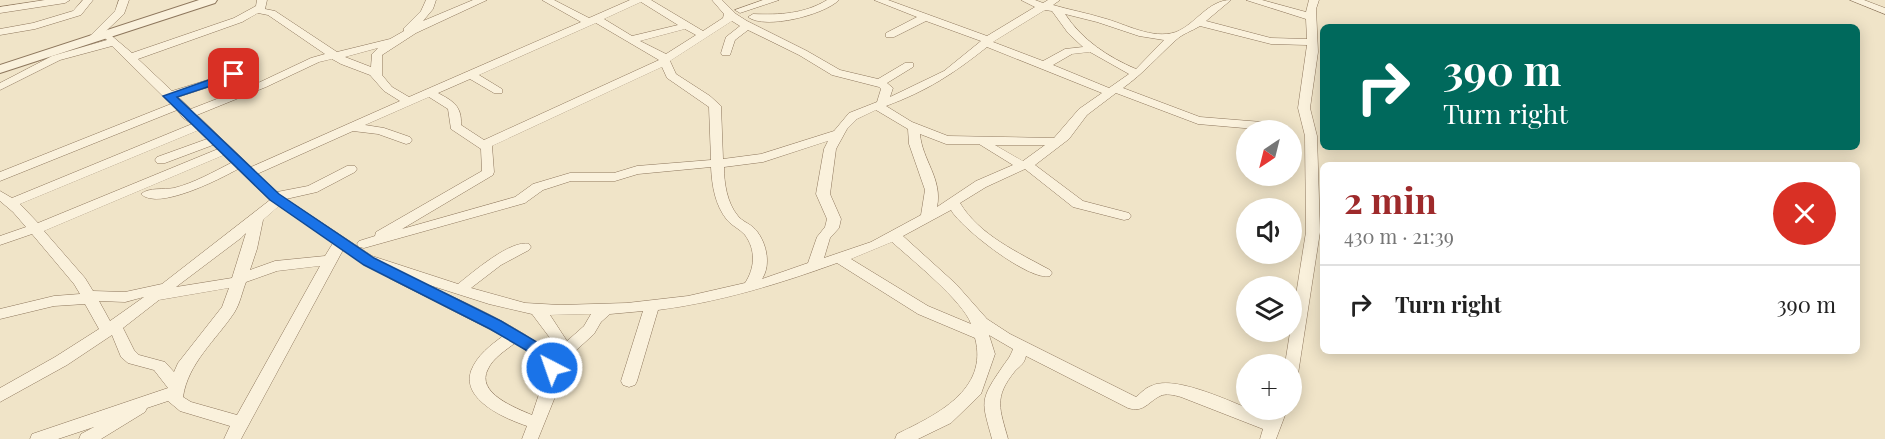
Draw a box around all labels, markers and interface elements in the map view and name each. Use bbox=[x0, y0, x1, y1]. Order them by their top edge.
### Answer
text: 390 m bbox=[1443, 41, 1562, 97]
pin bbox=[208, 48, 259, 99]
icon: right bbox=[1344, 48, 1422, 126]
icon: arrive bbox=[217, 57, 250, 90]
text: Turn right bbox=[1443, 95, 1568, 131]
north arrow bbox=[1236, 120, 1302, 186]
map controls bbox=[1236, 120, 1302, 420]
text: 2 min bbox=[1344, 175, 1437, 223]
button: close bbox=[1773, 182, 1836, 245]
button: sound bbox=[1236, 198, 1302, 264]
text: 430 m · 21:39 bbox=[1344, 222, 1454, 249]
button: layers bbox=[1236, 276, 1302, 342]
icon: right bbox=[1344, 288, 1377, 321]
text: Turn right bbox=[1395, 289, 1501, 319]
text: 390 m bbox=[1777, 289, 1836, 319]
position arrow bbox=[520, 336, 584, 400]
button: + bbox=[1236, 354, 1302, 420]

